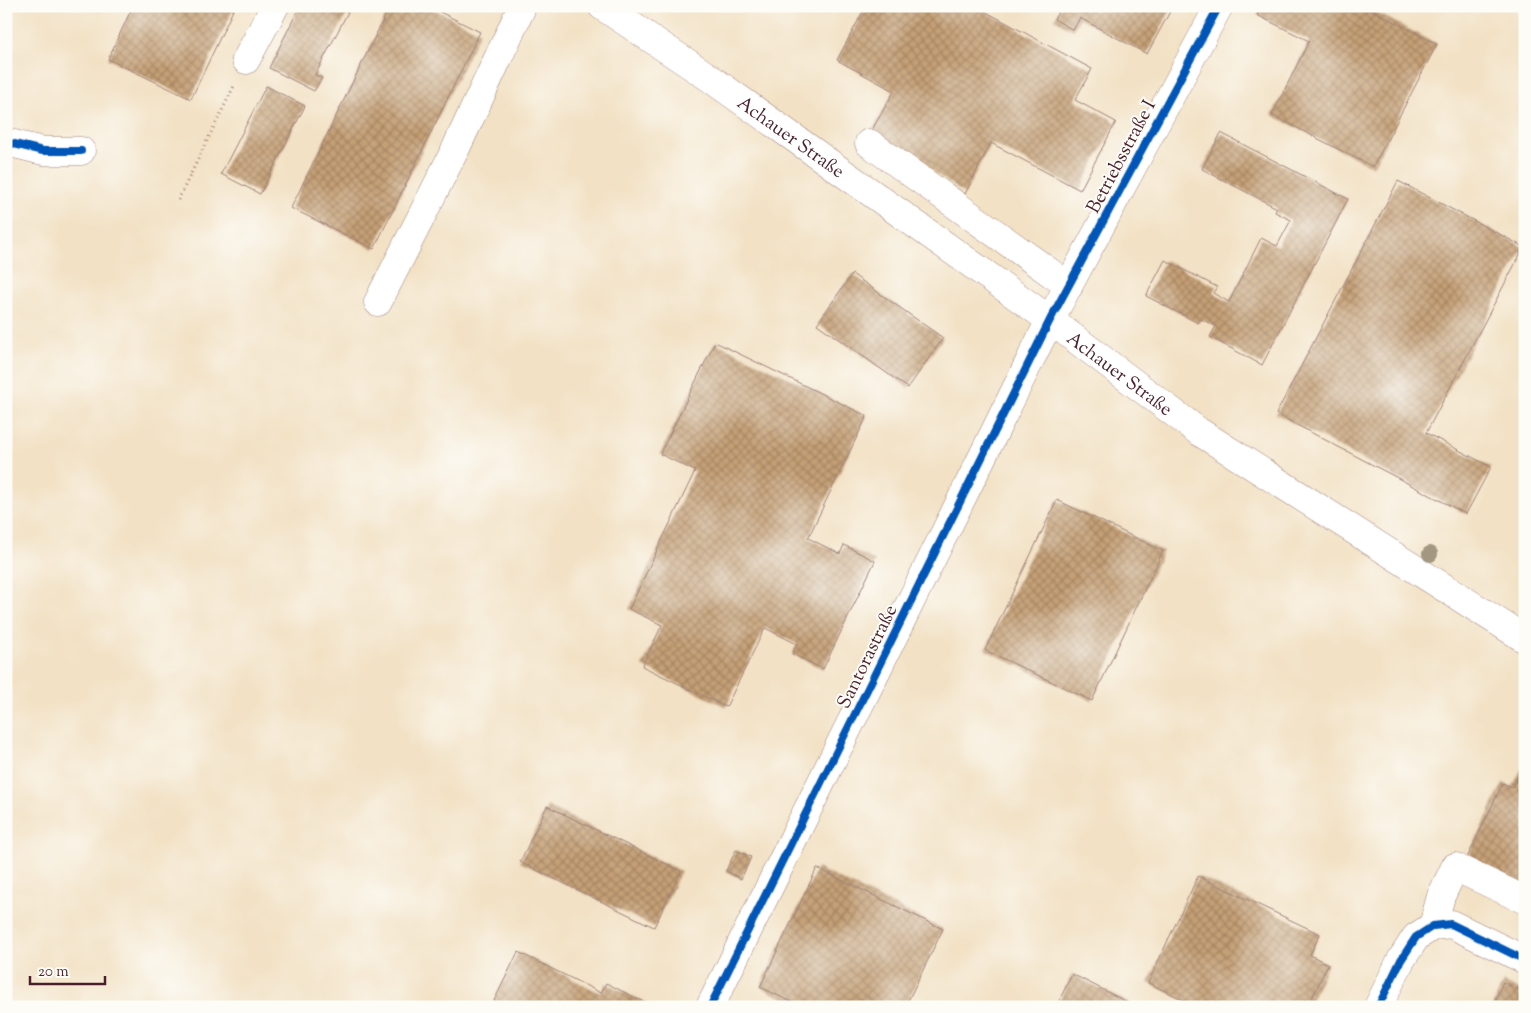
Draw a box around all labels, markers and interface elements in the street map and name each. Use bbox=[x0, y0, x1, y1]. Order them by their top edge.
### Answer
street label: Achauer Straße bbox=[731, 91, 850, 186]
street label: Betriebsstraße I bbox=[1081, 96, 1164, 219]
street label: Achauer Straße bbox=[1060, 326, 1178, 423]
street label: Santorastraße bbox=[831, 600, 905, 714]
scale bar bbox=[30, 953, 105, 985]
text: 20 m bbox=[38, 962, 69, 983]

